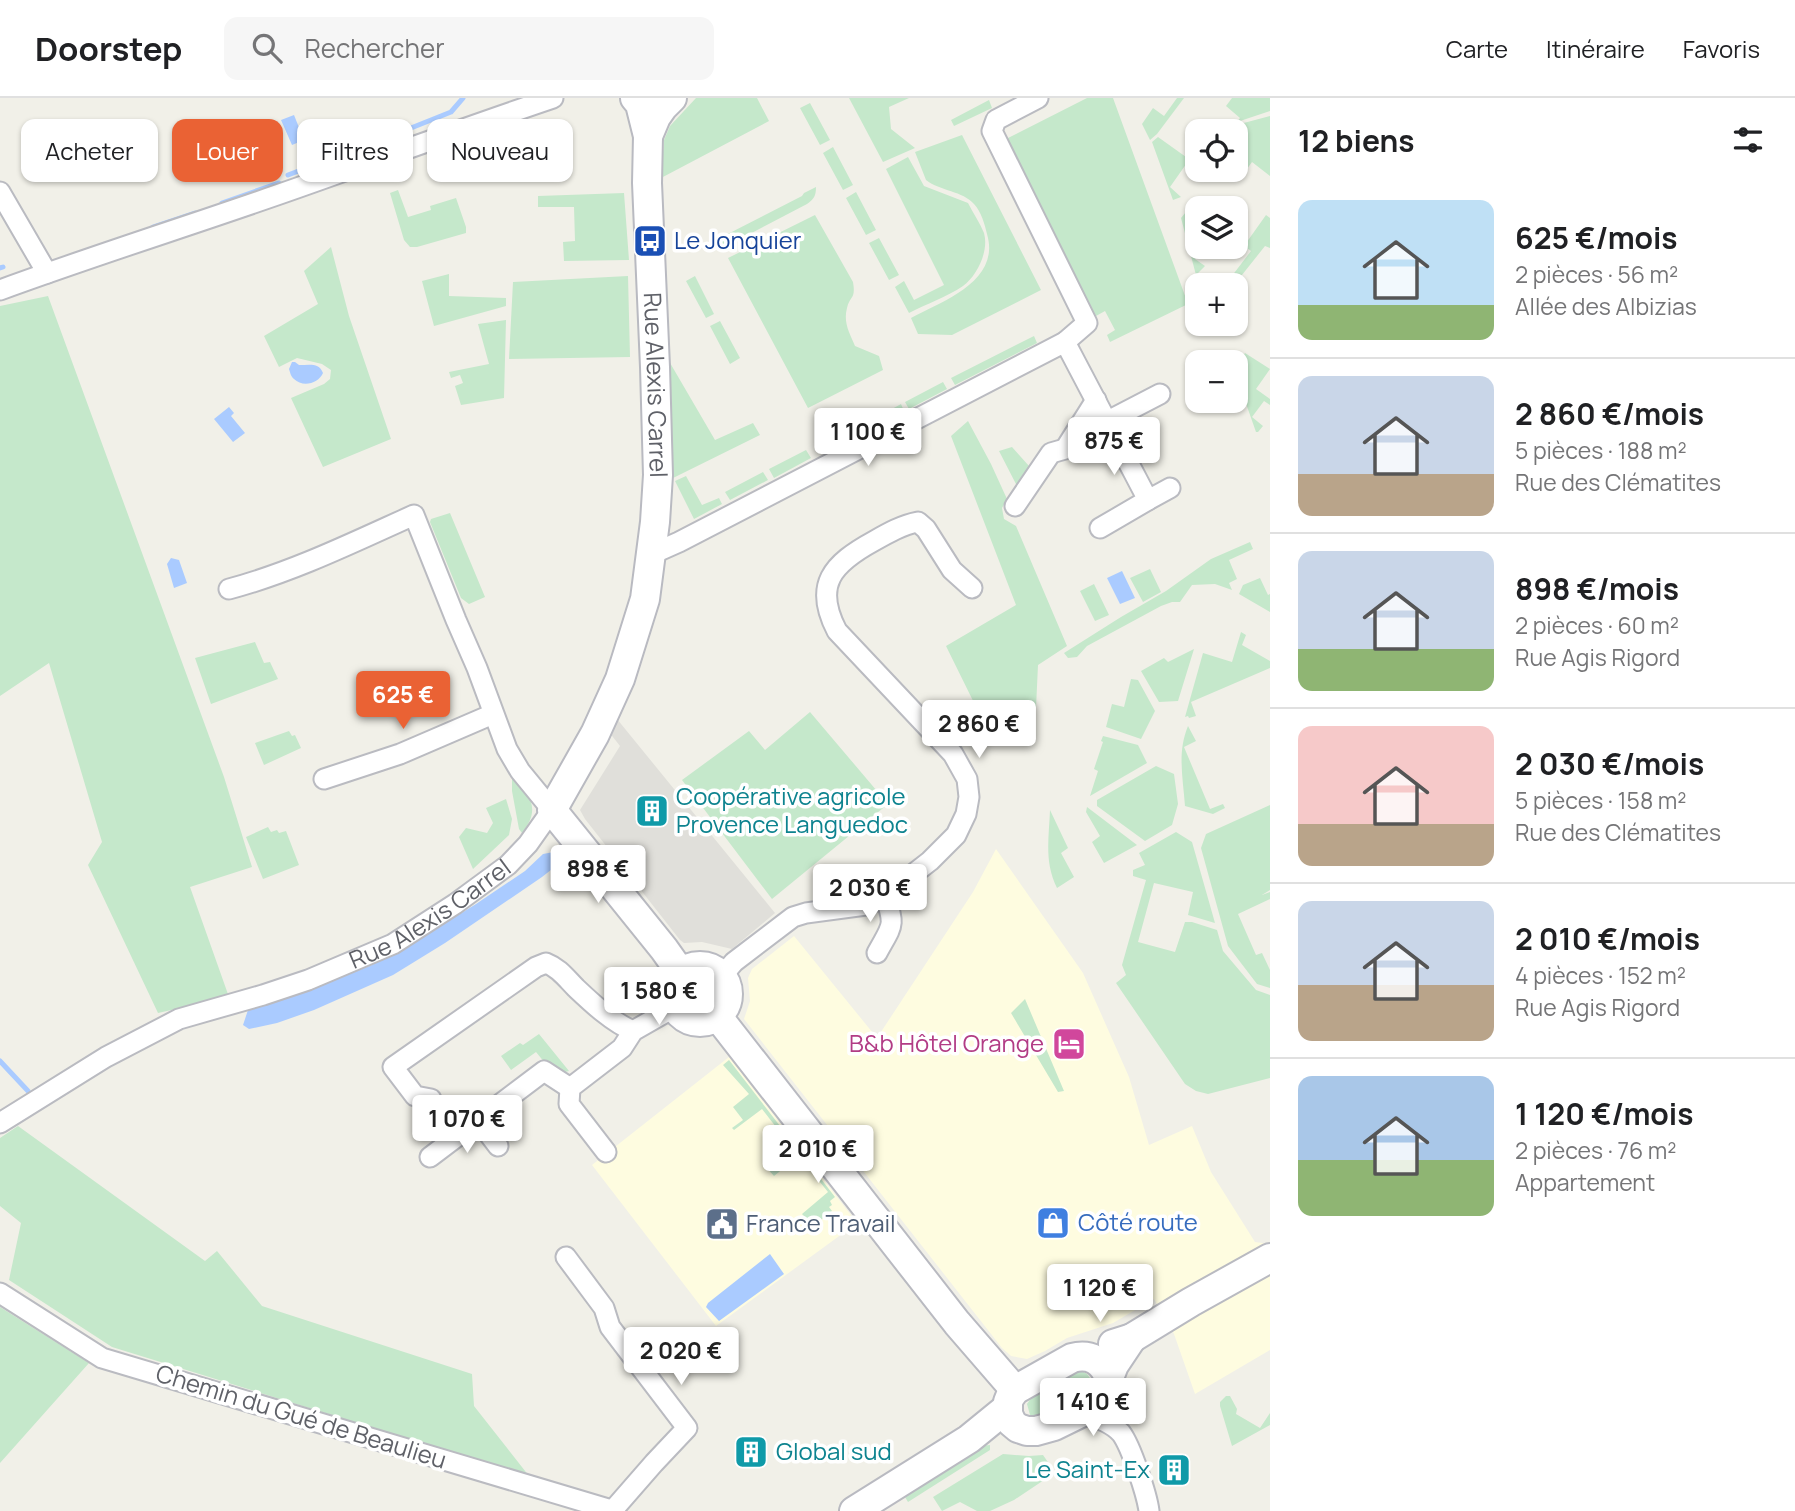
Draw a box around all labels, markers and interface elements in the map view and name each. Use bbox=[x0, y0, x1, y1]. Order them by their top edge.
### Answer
search box bbox=[224, 17, 714, 80]
text: Doorstep bbox=[35, 26, 182, 71]
icon: search bbox=[248, 29, 286, 67]
text: Rechercher bbox=[304, 30, 445, 66]
text: Carte bbox=[1446, 32, 1508, 65]
text: Itinéraire bbox=[1546, 32, 1645, 65]
text: Favoris bbox=[1683, 32, 1760, 65]
chip: Acheter bbox=[21, 119, 158, 182]
chip: Louer bbox=[172, 119, 283, 182]
chip: Filtres bbox=[297, 119, 413, 182]
chip: Nouveau bbox=[427, 119, 573, 182]
map controls bbox=[1185, 119, 1248, 413]
button: locate bbox=[1185, 119, 1248, 182]
text: 12 biens bbox=[1298, 120, 1415, 161]
icon: filters bbox=[1729, 121, 1767, 159]
button: layers bbox=[1185, 196, 1248, 259]
text: 625 €/mois bbox=[1515, 217, 1678, 258]
bus stop icon: Le Jonquier bbox=[631, 222, 669, 260]
place label: Le Jonquier bbox=[674, 223, 802, 256]
icon: home bbox=[1354, 228, 1438, 312]
text: 2 pièces · 56 m² bbox=[1515, 258, 1678, 290]
button: + bbox=[1185, 273, 1248, 336]
text: Allée des Albizias bbox=[1515, 290, 1697, 322]
street label: Rue Alexis Carrel bbox=[637, 292, 676, 478]
button: − bbox=[1185, 350, 1248, 413]
text: 2 860 €/mois bbox=[1515, 393, 1704, 434]
icon: home bbox=[1354, 404, 1438, 488]
pin: 1 100 € bbox=[803, 408, 933, 468]
text: 1 100 € bbox=[830, 415, 906, 447]
pin: 875 € bbox=[1065, 418, 1163, 477]
text: 875 € bbox=[1084, 424, 1144, 456]
text: 5 pièces · 188 m² bbox=[1515, 434, 1687, 466]
text: Rue des Clématites bbox=[1515, 466, 1721, 498]
text: 898 €/mois bbox=[1515, 568, 1679, 609]
icon: home bbox=[1354, 579, 1438, 663]
text: 2 pièces · 60 m² bbox=[1515, 609, 1679, 641]
text: Rue Agis Rigord bbox=[1515, 641, 1680, 673]
pin: 625 € bbox=[354, 672, 452, 731]
text: 625 € bbox=[372, 678, 434, 710]
pin: 2 860 € bbox=[914, 700, 1044, 760]
text: 2 860 € bbox=[938, 707, 1020, 739]
text: 2 030 €/mois bbox=[1515, 743, 1704, 784]
icon: home bbox=[1354, 754, 1438, 838]
place label: Coopérative agricole Provence Languedoc bbox=[676, 779, 908, 840]
text: 5 pièces · 158 m² bbox=[1515, 784, 1687, 816]
building icon: Coopérative agricole Provence Languedoc bbox=[633, 792, 671, 830]
text: Rue des Clématites bbox=[1515, 816, 1721, 848]
pin: 898 € bbox=[549, 846, 647, 905]
street label: Rue Alexis Carrel bbox=[344, 851, 517, 976]
text: 898 € bbox=[567, 852, 629, 884]
pin: 2 030 € bbox=[805, 864, 935, 924]
text: 2 030 € bbox=[829, 871, 911, 903]
text: 2 010 €/mois bbox=[1515, 918, 1700, 959]
icon: home bbox=[1354, 929, 1438, 1013]
text: 4 pièces · 152 m² bbox=[1515, 959, 1686, 991]
pin: 1 580 € bbox=[594, 968, 724, 1027]
text: 1 580 € bbox=[620, 974, 698, 1006]
text: Rue Agis Rigord bbox=[1515, 991, 1680, 1023]
hotel icon: B&b Hôtel Orange bbox=[1050, 1025, 1088, 1063]
place label: B&b Hôtel Orange bbox=[849, 1026, 1044, 1059]
text: 1 120 €/mois bbox=[1515, 1093, 1693, 1134]
pin: 1 070 € bbox=[402, 1096, 532, 1155]
text: 1 070 € bbox=[428, 1102, 506, 1134]
icon: home bbox=[1354, 1104, 1438, 1188]
pin: 2 010 € bbox=[753, 1126, 883, 1185]
text: 2 010 € bbox=[779, 1132, 857, 1164]
text: 2 pièces · 76 m² bbox=[1515, 1134, 1677, 1166]
text: Appartement bbox=[1515, 1166, 1655, 1198]
shop icon: Côté route bbox=[1034, 1204, 1072, 1242]
public building icon: France Travail bbox=[703, 1205, 741, 1243]
place label: Côté route bbox=[1078, 1205, 1198, 1238]
place label: France Travail bbox=[746, 1206, 896, 1239]
pin: 1 120 € bbox=[1035, 1264, 1165, 1324]
text: 1 120 € bbox=[1063, 1271, 1137, 1303]
pin: 2 020 € bbox=[616, 1328, 746, 1387]
text: 2 020 € bbox=[640, 1334, 722, 1366]
street label: Chemin du Gué de Beaulieu bbox=[152, 1356, 451, 1475]
pin: 1 410 € bbox=[1028, 1378, 1158, 1438]
text: 1 410 € bbox=[1056, 1385, 1130, 1417]
building icon: Global sud bbox=[732, 1433, 770, 1471]
place label: Global sud bbox=[776, 1434, 892, 1467]
building icon: Le Saint-Ex bbox=[1155, 1451, 1193, 1489]
place label: Le Saint-Ex bbox=[1025, 1452, 1150, 1485]

